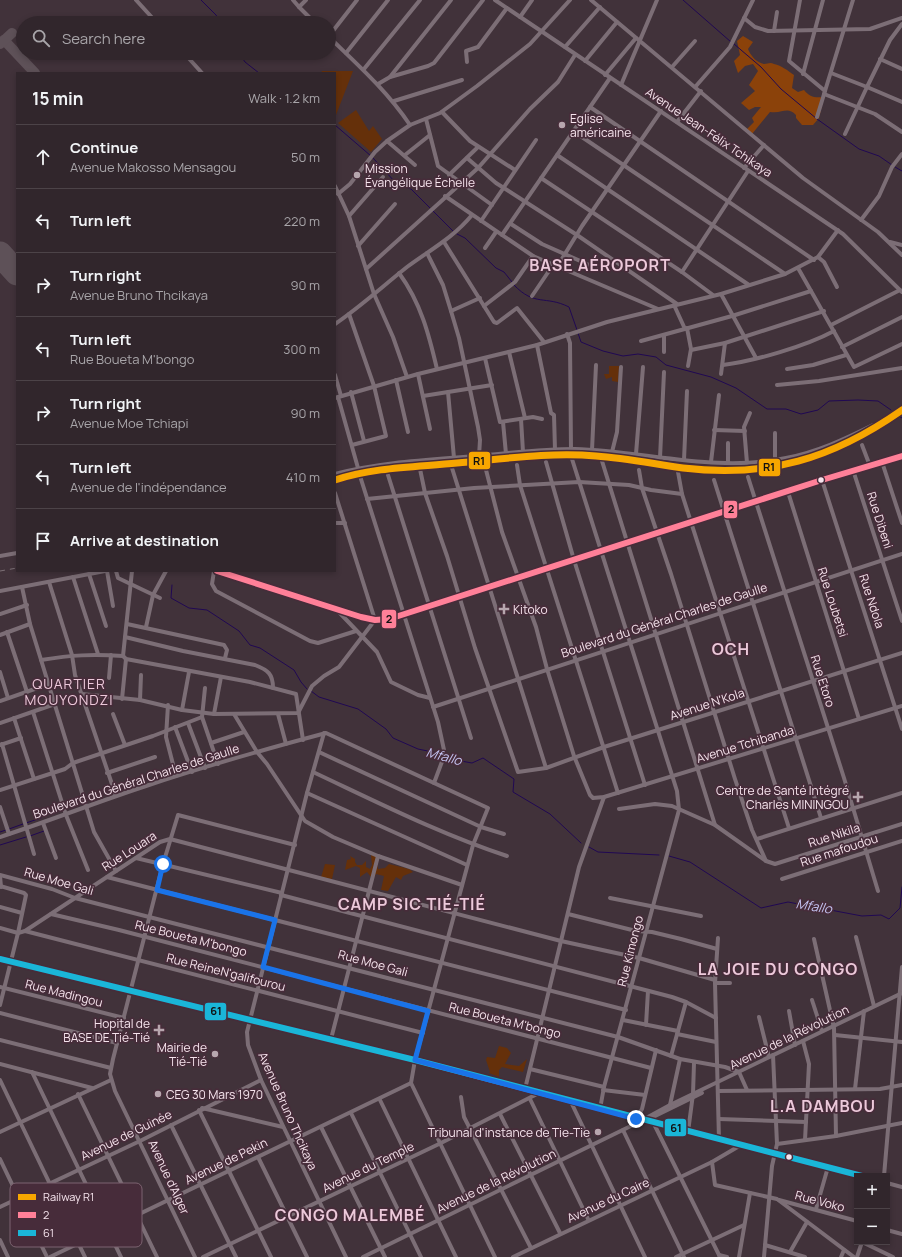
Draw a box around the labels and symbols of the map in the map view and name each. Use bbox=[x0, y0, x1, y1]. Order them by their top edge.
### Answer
street label: Avenue Jean-Félix Tchikaya bbox=[642, 83, 776, 181]
place label: Eglise américaine bbox=[570, 110, 631, 141]
marker: Eglise américaine bbox=[557, 120, 567, 130]
place label: Mission Évangélique Échelle bbox=[365, 160, 475, 191]
marker: Mission Évangélique Échelle bbox=[352, 170, 362, 180]
district label: BASE AÉROPORT bbox=[529, 254, 671, 276]
line badge: R1 bbox=[468, 451, 491, 470]
text: R1 bbox=[473, 453, 485, 468]
line badge: R1 bbox=[758, 458, 781, 477]
text: R1 bbox=[763, 459, 775, 474]
unlabelled marker bbox=[816, 475, 826, 485]
street label: Rue Dibeni bbox=[863, 489, 897, 551]
line badge: 2 bbox=[723, 500, 738, 519]
text: 2 bbox=[728, 501, 734, 516]
street label: Rue Loubetsi bbox=[814, 565, 852, 639]
street label: Rue Ndola bbox=[855, 572, 889, 630]
street label: Boulevard du Général Charles de Gaulle bbox=[559, 579, 769, 661]
place label: Kitoko bbox=[513, 601, 548, 618]
marker: Kitoko bbox=[498, 603, 510, 615]
line badge: 2 bbox=[381, 609, 397, 629]
text: 2 bbox=[386, 611, 392, 626]
district label: OCH bbox=[712, 638, 750, 660]
street label: Rue Etoro bbox=[807, 653, 839, 709]
district label: QUARTIER MOUYONDZI bbox=[25, 674, 113, 709]
street label: Avenue N'Kola bbox=[668, 684, 746, 724]
street label: Avenue Tchibanda bbox=[694, 721, 796, 767]
street label: Boulevard du Général Charles de Gaulle bbox=[31, 740, 241, 822]
water label: Mfallo bbox=[424, 743, 465, 770]
place label: Centre de Santé Intégré Charles MININGOU bbox=[716, 782, 849, 813]
marker: Centre de Santé Intégré Charles MININGOU bbox=[852, 791, 864, 803]
street label: Rue Nikila bbox=[806, 819, 862, 851]
street label: Rue Louara bbox=[98, 827, 160, 875]
street label: Rue mafoudou bbox=[798, 829, 880, 871]
route start bbox=[154, 855, 172, 873]
street label: Rue Moe Gali bbox=[22, 863, 96, 899]
district label: CAMP SIC TIÉ-TIÉ bbox=[338, 893, 486, 915]
water label: Mfallo bbox=[795, 894, 835, 918]
street label: Rue Kimongo bbox=[613, 914, 647, 988]
street label: Rue Boueta M'bongo bbox=[133, 916, 249, 960]
street label: Rue Moe Gali bbox=[336, 946, 410, 980]
street label: Rue ReineN'galifourou bbox=[165, 949, 287, 995]
district label: LA JOIE DU CONGO bbox=[698, 958, 858, 980]
street label: Rue Madingou bbox=[24, 975, 104, 1011]
street label: Rue Boueta M'bongo bbox=[447, 998, 563, 1042]
street label: Avenue de la Révolution bbox=[726, 1001, 852, 1073]
line badge: 61 bbox=[204, 1002, 227, 1021]
text: 61 bbox=[210, 1003, 222, 1018]
place label: Hopital de BASE DE Tié-Tié bbox=[63, 1015, 150, 1046]
marker: Hopital de BASE DE Tié-Tié bbox=[153, 1024, 165, 1036]
place label: Mairie de Tié-Tié bbox=[157, 1039, 207, 1070]
marker: Mairie de Tié-Tié bbox=[210, 1049, 220, 1059]
street label: Avenue Bruno Thcikaya bbox=[254, 1049, 322, 1173]
place label: CEG 30 Mars 1970 bbox=[166, 1086, 263, 1103]
marker: CEG 30 Mars 1970 bbox=[153, 1089, 163, 1099]
district label: L.A DAMBOU bbox=[770, 1095, 876, 1117]
street label: Avenue de Guinée bbox=[78, 1106, 174, 1164]
route end bbox=[627, 1110, 645, 1128]
line badge: 61 bbox=[664, 1118, 687, 1137]
text: 61 bbox=[670, 1120, 682, 1135]
place label: Tribunal d'instance de Tie-Tie bbox=[428, 1124, 590, 1141]
marker: Tribunal d'instance de Tie-Tie bbox=[593, 1127, 603, 1137]
street label: Avenue de Pekin bbox=[182, 1134, 270, 1188]
street label: Avenue d'Alger bbox=[144, 1137, 194, 1218]
street label: Avenue du Temple bbox=[319, 1137, 417, 1197]
street label: Avenue de la Révolution bbox=[433, 1145, 559, 1217]
unlabelled marker bbox=[784, 1152, 794, 1162]
street label: Avenue du Caire bbox=[564, 1173, 652, 1227]
legend bbox=[10, 1183, 142, 1247]
street label: Rue Voko bbox=[793, 1186, 847, 1216]
text: Railway R1 bbox=[43, 1189, 94, 1204]
district label: CONGO MALEMBÉ bbox=[275, 1204, 425, 1226]
text: 2 bbox=[43, 1207, 49, 1222]
text: 61 bbox=[43, 1225, 54, 1240]

